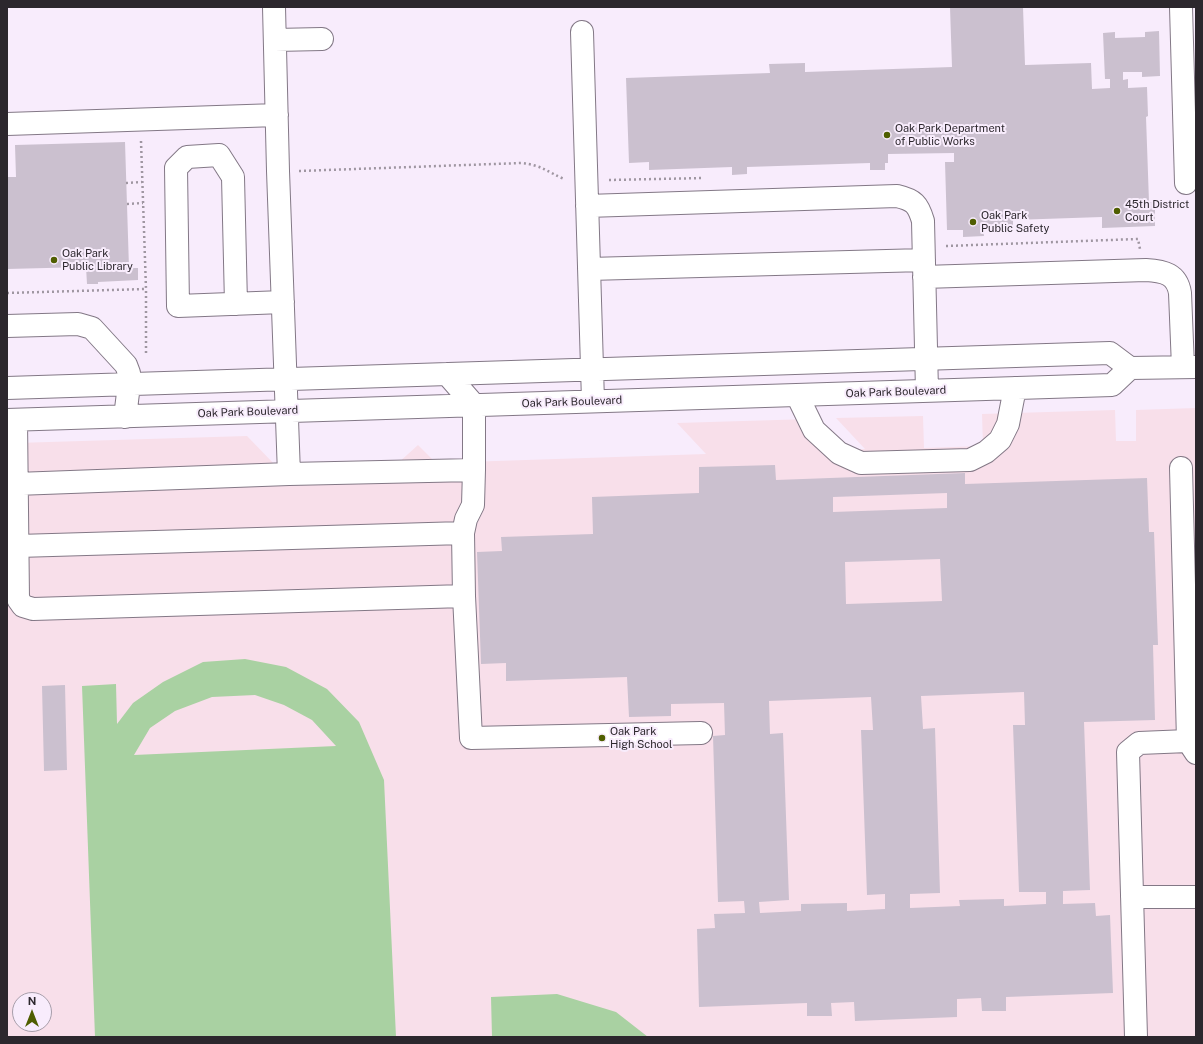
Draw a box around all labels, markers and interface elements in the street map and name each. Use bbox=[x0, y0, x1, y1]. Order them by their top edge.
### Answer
place label: Oak Park Department of Public Works bbox=[895, 122, 1005, 148]
marker: Oak Park Department of Public Works bbox=[882, 130, 892, 140]
place label: 45th District Court bbox=[1125, 198, 1189, 224]
marker: 45th District Court bbox=[1112, 206, 1122, 216]
place label: Oak Park Public Safety bbox=[981, 209, 1049, 235]
marker: Oak Park Public Safety bbox=[968, 217, 978, 227]
place label: Oak Park Public Library bbox=[62, 247, 133, 273]
marker: Oak Park Public Library bbox=[49, 255, 59, 265]
street label: Oak Park Boulevard bbox=[846, 384, 946, 400]
street label: Oak Park Boulevard bbox=[522, 394, 622, 410]
street label: Oak Park Boulevard bbox=[198, 404, 298, 420]
place label: Oak Park High School bbox=[610, 725, 672, 751]
marker: Oak Park High School bbox=[597, 733, 607, 743]
north arrow bbox=[12, 992, 52, 1032]
text: N bbox=[28, 995, 36, 1007]

